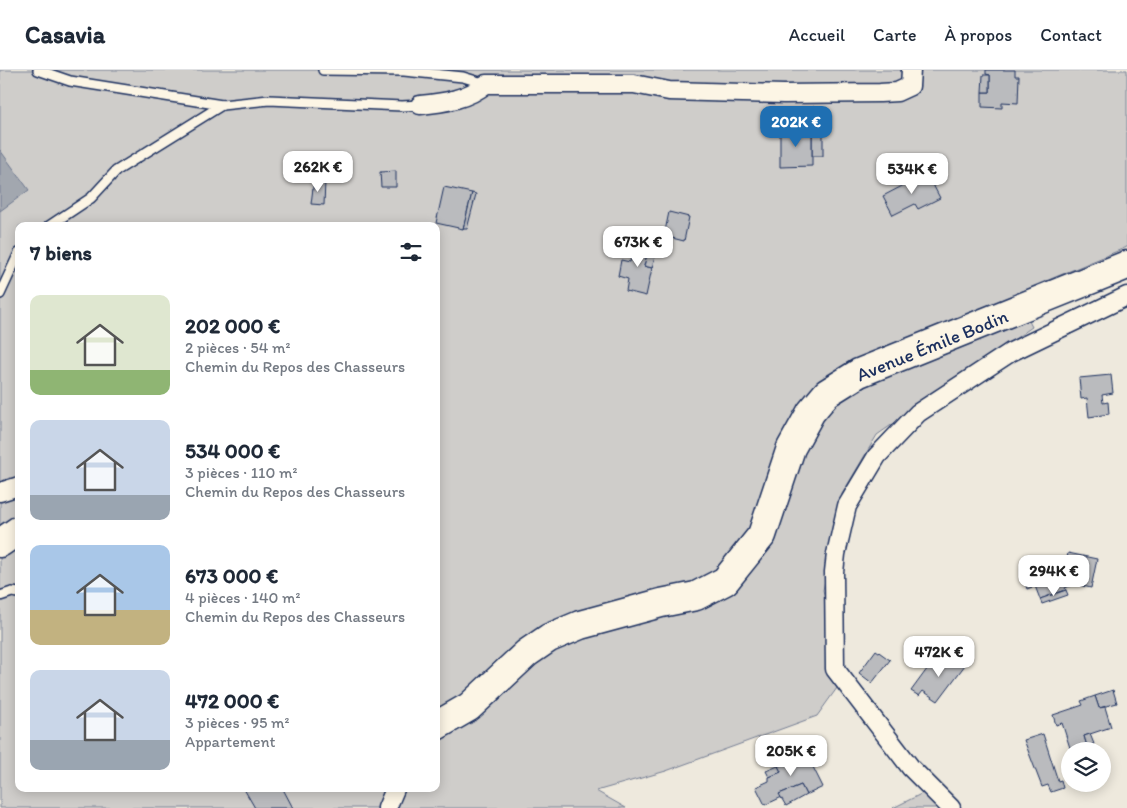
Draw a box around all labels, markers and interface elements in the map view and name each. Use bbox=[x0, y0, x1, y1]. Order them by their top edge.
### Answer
text: Casavia bbox=[25, 20, 105, 49]
text: Accueil bbox=[789, 24, 845, 46]
text: Carte bbox=[873, 24, 916, 46]
text: À propos bbox=[944, 24, 1012, 46]
text: Contact bbox=[1040, 24, 1102, 46]
pin: 202K € bbox=[755, 106, 837, 148]
text: 202K € bbox=[771, 112, 821, 131]
pin: 262K € bbox=[277, 150, 359, 193]
pin: 534K € bbox=[871, 152, 953, 195]
text: 262K € bbox=[294, 157, 342, 176]
text: 534K € bbox=[887, 159, 937, 178]
pin: 673K € bbox=[597, 226, 679, 268]
text: 673K € bbox=[614, 232, 662, 251]
icon: filters bbox=[397, 238, 425, 266]
text: 7 biens bbox=[30, 240, 92, 265]
street label: Avenue Émile Bodin bbox=[853, 304, 1012, 386]
text: 202 000 € bbox=[185, 313, 280, 338]
icon: home bbox=[70, 315, 130, 375]
text: 2 pièces · 54 m² bbox=[185, 338, 290, 357]
text: Chemin du Repos des Chasseurs bbox=[185, 357, 405, 376]
text: 534 000 € bbox=[185, 438, 280, 463]
icon: home bbox=[70, 440, 130, 500]
text: 3 pièces · 110 m² bbox=[185, 463, 297, 482]
text: Chemin du Repos des Chasseurs bbox=[185, 482, 405, 501]
pin: 294K € bbox=[1013, 554, 1095, 597]
text: 294K € bbox=[1029, 561, 1079, 580]
text: 673 000 € bbox=[185, 563, 278, 588]
icon: home bbox=[70, 565, 130, 625]
text: 4 pièces · 140 m² bbox=[185, 588, 300, 607]
text: Chemin du Repos des Chasseurs bbox=[185, 607, 405, 626]
pin: 472K € bbox=[898, 636, 980, 678]
text: 472K € bbox=[915, 642, 963, 661]
text: 472 000 € bbox=[185, 688, 279, 713]
icon: home bbox=[70, 690, 130, 750]
text: 3 pièces · 95 m² bbox=[185, 713, 289, 732]
text: Appartement bbox=[185, 732, 276, 751]
pin: 205K € bbox=[750, 734, 832, 777]
text: 205K € bbox=[766, 741, 816, 760]
map controls bbox=[1061, 742, 1111, 792]
button: layers bbox=[1061, 742, 1111, 792]

